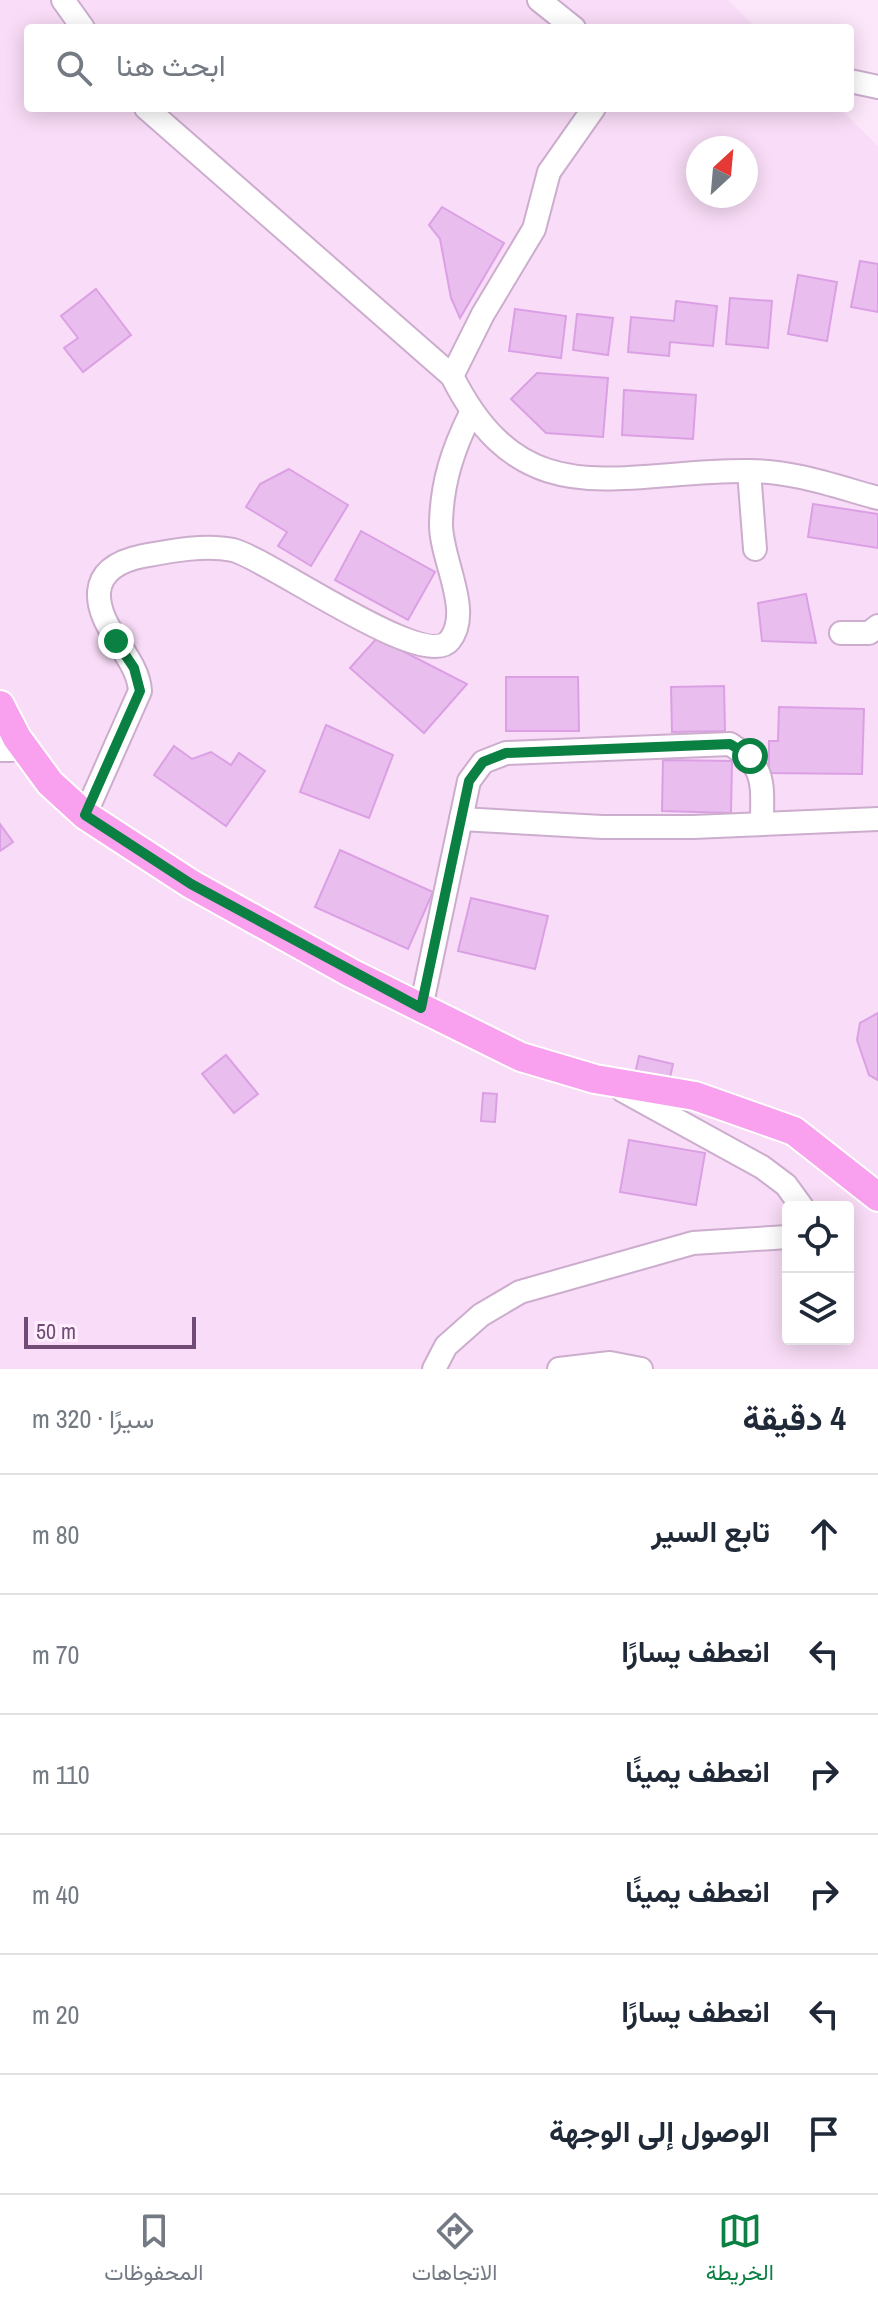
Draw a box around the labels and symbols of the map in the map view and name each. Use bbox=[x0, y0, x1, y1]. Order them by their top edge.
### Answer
north arrow bbox=[686, 136, 758, 208]
route end bbox=[98, 623, 134, 659]
route start bbox=[732, 738, 768, 774]
scale bar bbox=[24, 1313, 196, 1349]

